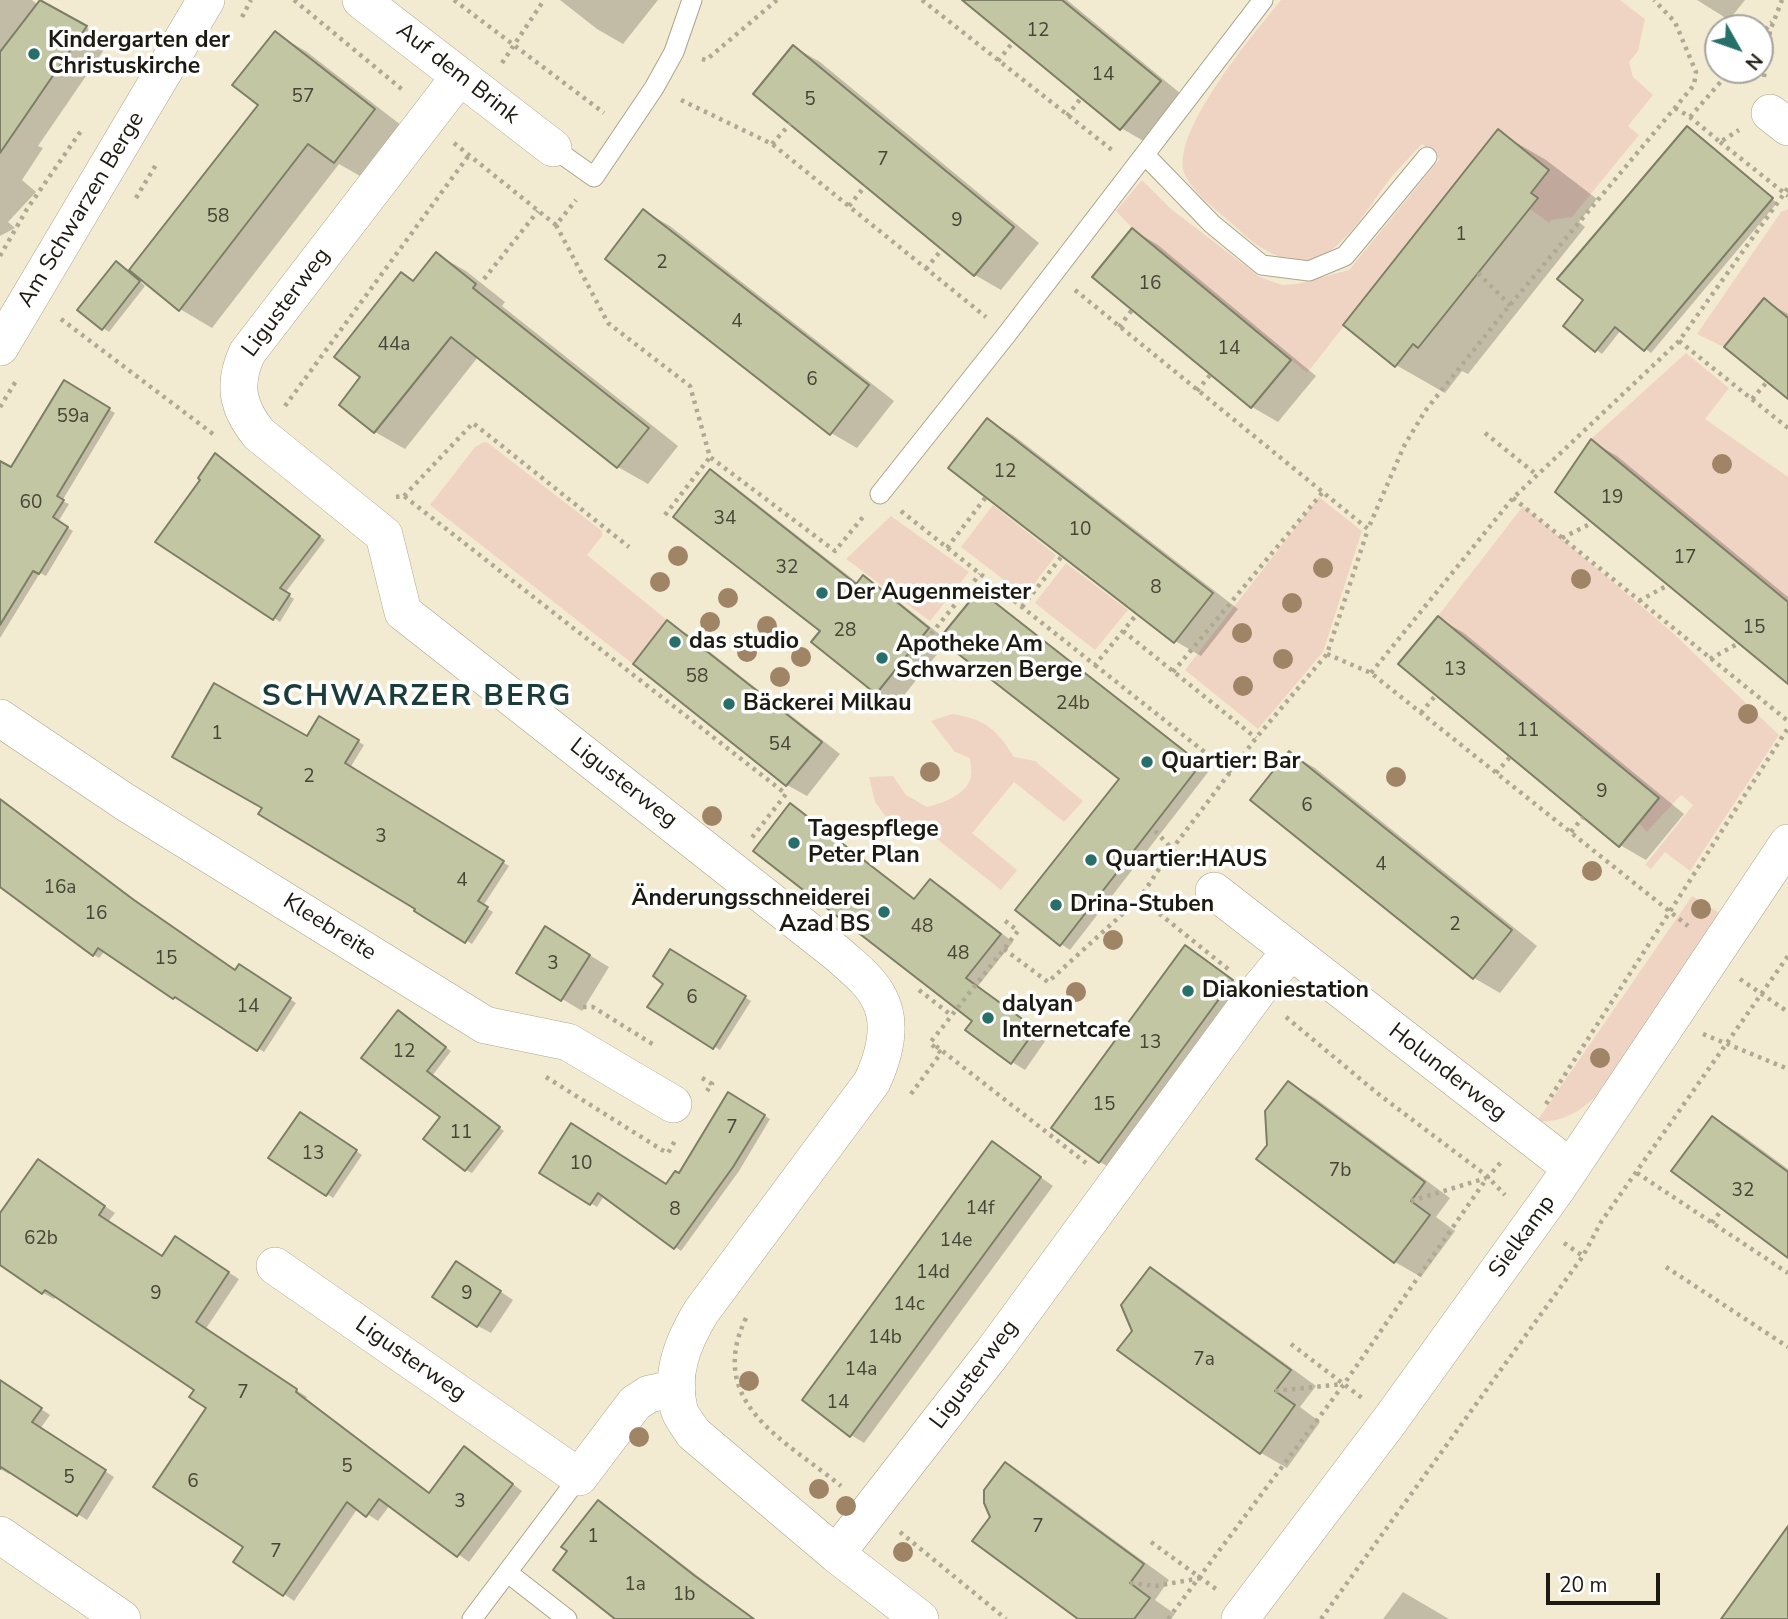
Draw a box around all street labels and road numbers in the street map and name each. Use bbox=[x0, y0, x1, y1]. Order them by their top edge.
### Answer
street label: Auf dem Brink bbox=[390, 18, 524, 130]
street label: Am Schwarzen Berge bbox=[13, 107, 151, 313]
street label: Ligusterweg bbox=[237, 243, 337, 363]
street label: Ligusterweg bbox=[564, 733, 682, 835]
street label: Kleebreite bbox=[277, 889, 381, 967]
street label: Holunderweg bbox=[1382, 1018, 1512, 1128]
street label: Sielkamp bbox=[1484, 1190, 1562, 1284]
street label: Ligusterweg bbox=[349, 1312, 471, 1408]
street label: Ligusterweg bbox=[925, 1315, 1025, 1435]

